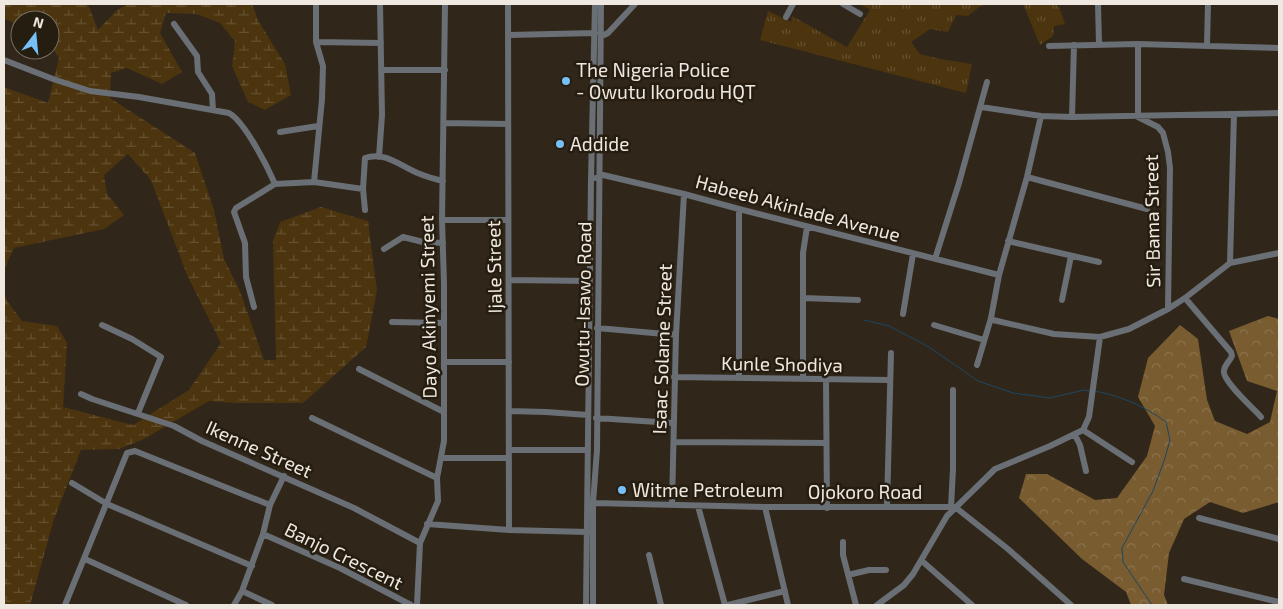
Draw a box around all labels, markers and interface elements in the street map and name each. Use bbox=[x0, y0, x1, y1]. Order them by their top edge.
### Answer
north arrow bbox=[10, 10, 60, 60]
text: N bbox=[32, 12, 46, 32]
place label: The Nigeria Police - Owutu Ikorodu HQT bbox=[576, 58, 756, 103]
marker: The Nigeria Police - Owutu Ikorodu HQT bbox=[560, 75, 572, 87]
place label: Addide bbox=[570, 132, 629, 155]
marker: Addide bbox=[554, 138, 566, 150]
street label: Sir Bama Street bbox=[1139, 154, 1164, 288]
street label: Habeeb Akinlade Avenue bbox=[693, 169, 903, 246]
street label: Dayo Akinyemi Street bbox=[414, 215, 441, 399]
street label: Ijale Street bbox=[481, 220, 506, 314]
street label: Owutu-Isawo Road bbox=[570, 221, 595, 387]
street label: Isaac Solame Street bbox=[647, 263, 676, 435]
street label: Kunle Shodiya bbox=[721, 351, 843, 376]
street label: Ikenne Street bbox=[203, 415, 316, 482]
place label: Witme Petroleum bbox=[632, 478, 783, 501]
street label: Ojokoro Road bbox=[808, 480, 922, 503]
marker: Witme Petroleum bbox=[616, 484, 628, 496]
street label: Banjo Crescent bbox=[281, 517, 407, 594]

